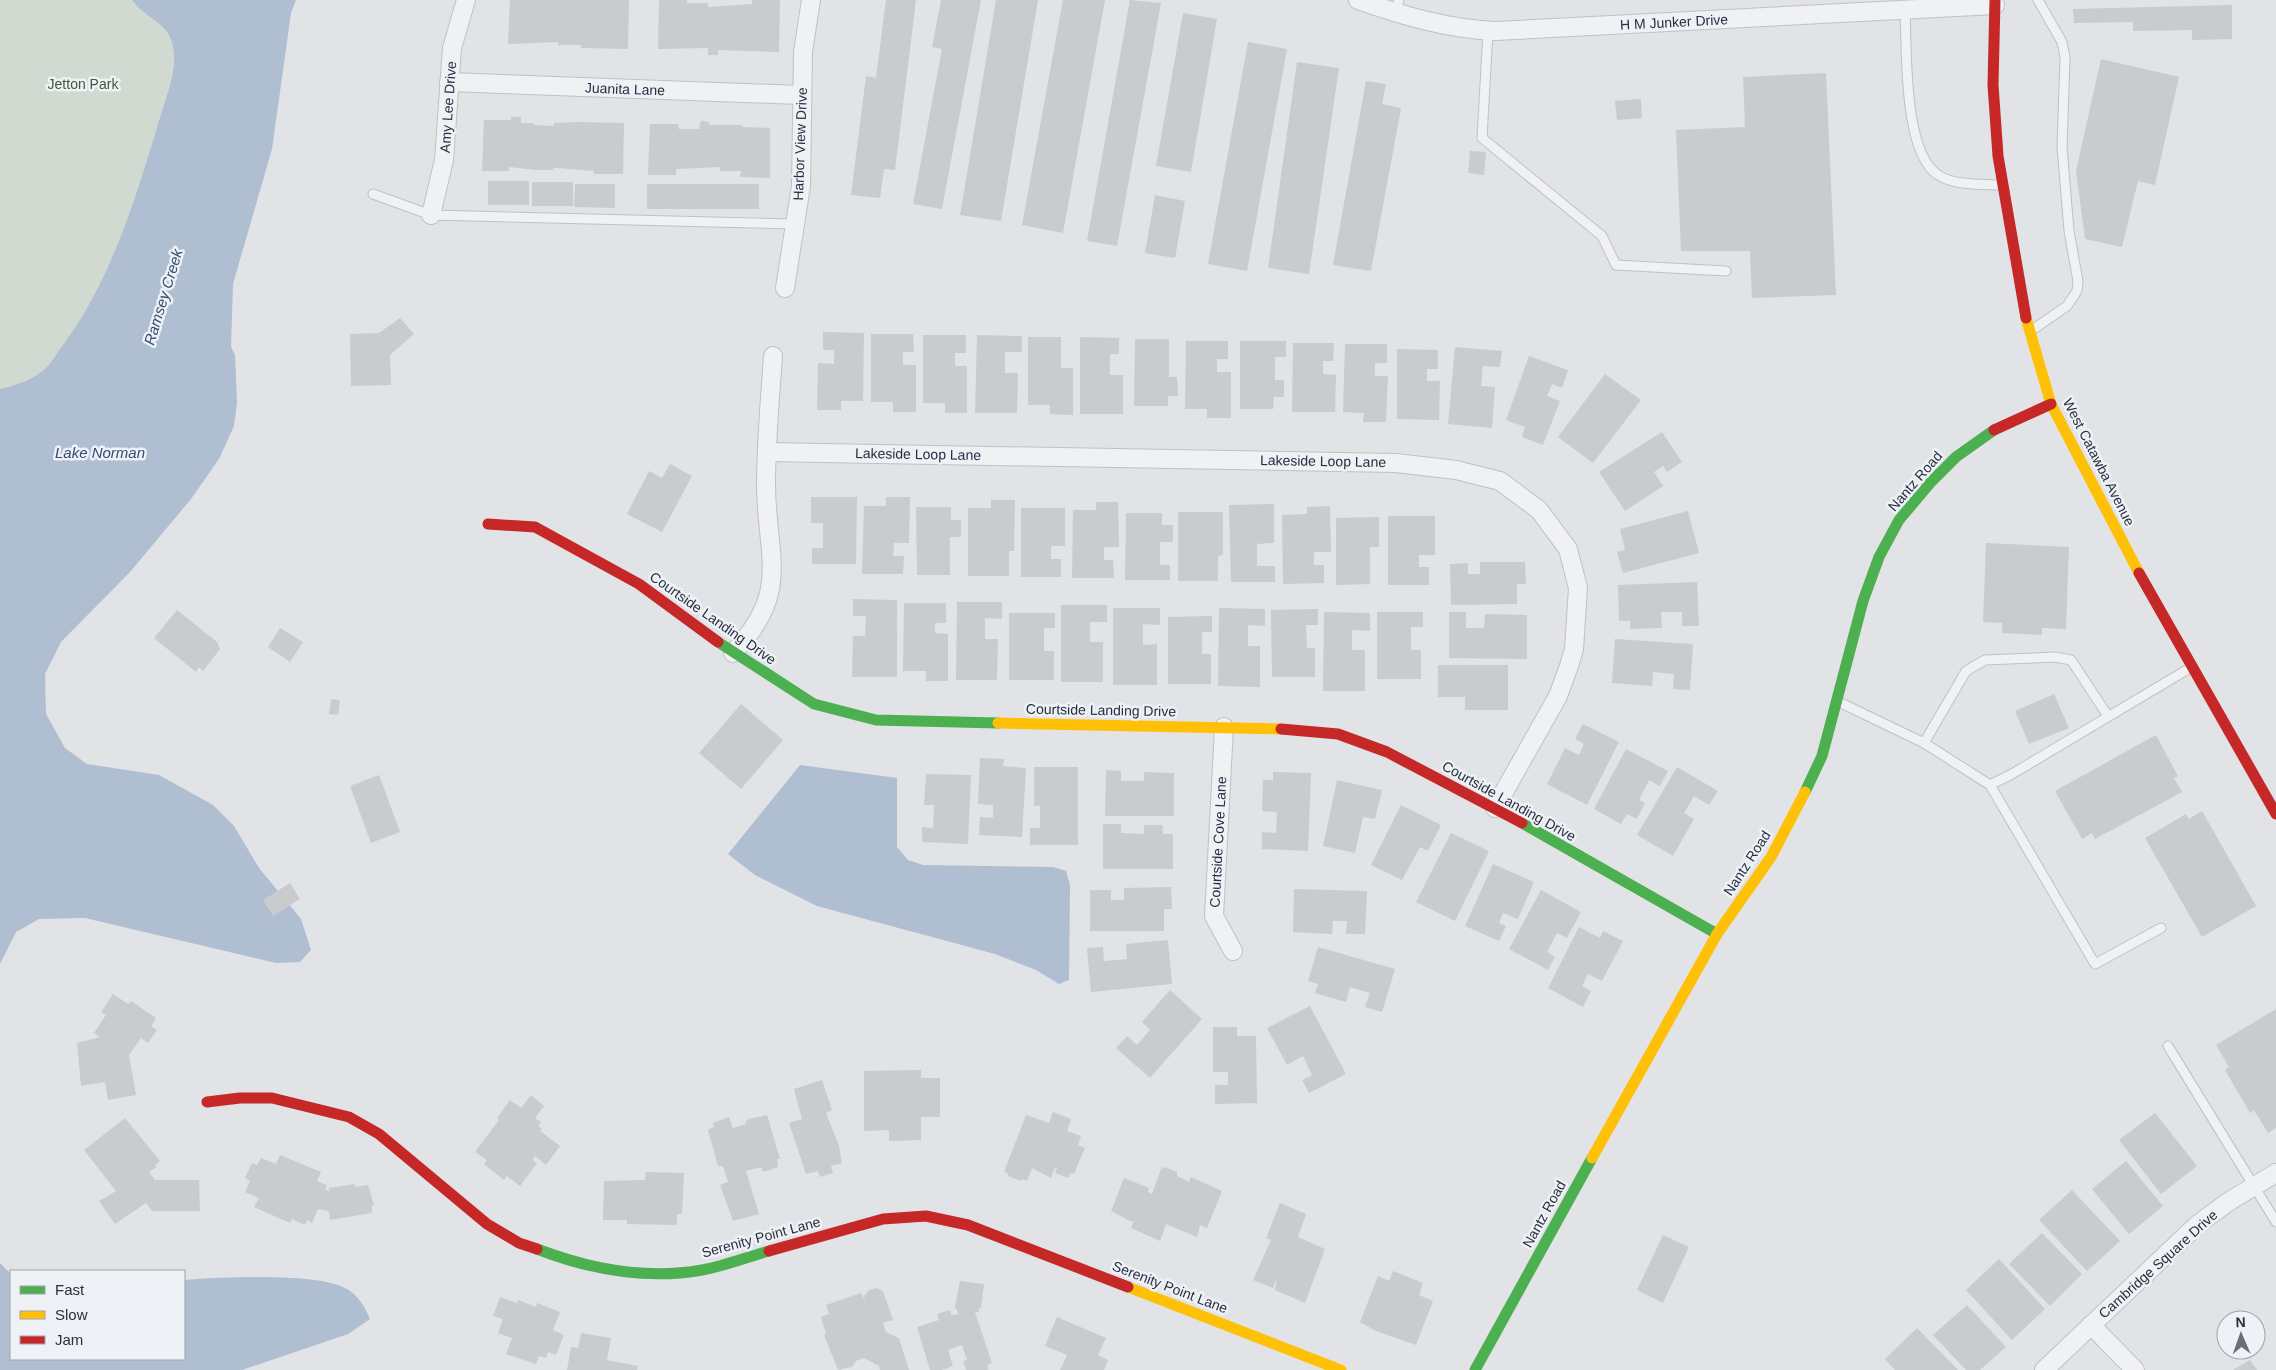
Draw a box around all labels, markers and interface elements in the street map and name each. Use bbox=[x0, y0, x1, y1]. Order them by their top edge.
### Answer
street label: H M Junker Drive bbox=[1620, 11, 1729, 33]
street label: Amy Lee Drive bbox=[437, 60, 459, 153]
park label: Jetton Park bbox=[48, 76, 119, 92]
street label: Juanita Lane bbox=[585, 80, 666, 98]
street label: Harbor View Drive bbox=[790, 87, 810, 201]
water label: Ramsey Creek bbox=[140, 246, 186, 347]
street label: West Catawba Avenue bbox=[2060, 395, 2138, 529]
water label: Lake Norman bbox=[55, 444, 145, 461]
street label: Lakeside Loop Lane bbox=[855, 445, 981, 463]
street label: Nantz Road bbox=[1885, 448, 1945, 514]
street label: Lakeside Loop Lane bbox=[1260, 452, 1386, 470]
street label: Courtside Landing Drive bbox=[647, 568, 779, 668]
street label: Courtside Landing Drive bbox=[1026, 701, 1176, 719]
street label: Courtside Landing Drive bbox=[1439, 758, 1579, 845]
street label: Courtside Cove Lane bbox=[1207, 776, 1229, 908]
street label: Nantz Road bbox=[1720, 828, 1774, 898]
street label: Nantz Road bbox=[1519, 1178, 1569, 1250]
street label: Cambridge Square Drive bbox=[2095, 1206, 2221, 1321]
street label: Serenity Point Lane bbox=[700, 1213, 822, 1261]
street label: Serenity Point Lane bbox=[1110, 1258, 1230, 1316]
legend bbox=[10, 1270, 185, 1360]
text: Fast bbox=[55, 1281, 85, 1298]
text: Slow bbox=[55, 1306, 88, 1323]
north arrow bbox=[2216, 1310, 2266, 1360]
text: N bbox=[2235, 1314, 2246, 1330]
text: Jam bbox=[55, 1331, 83, 1348]

